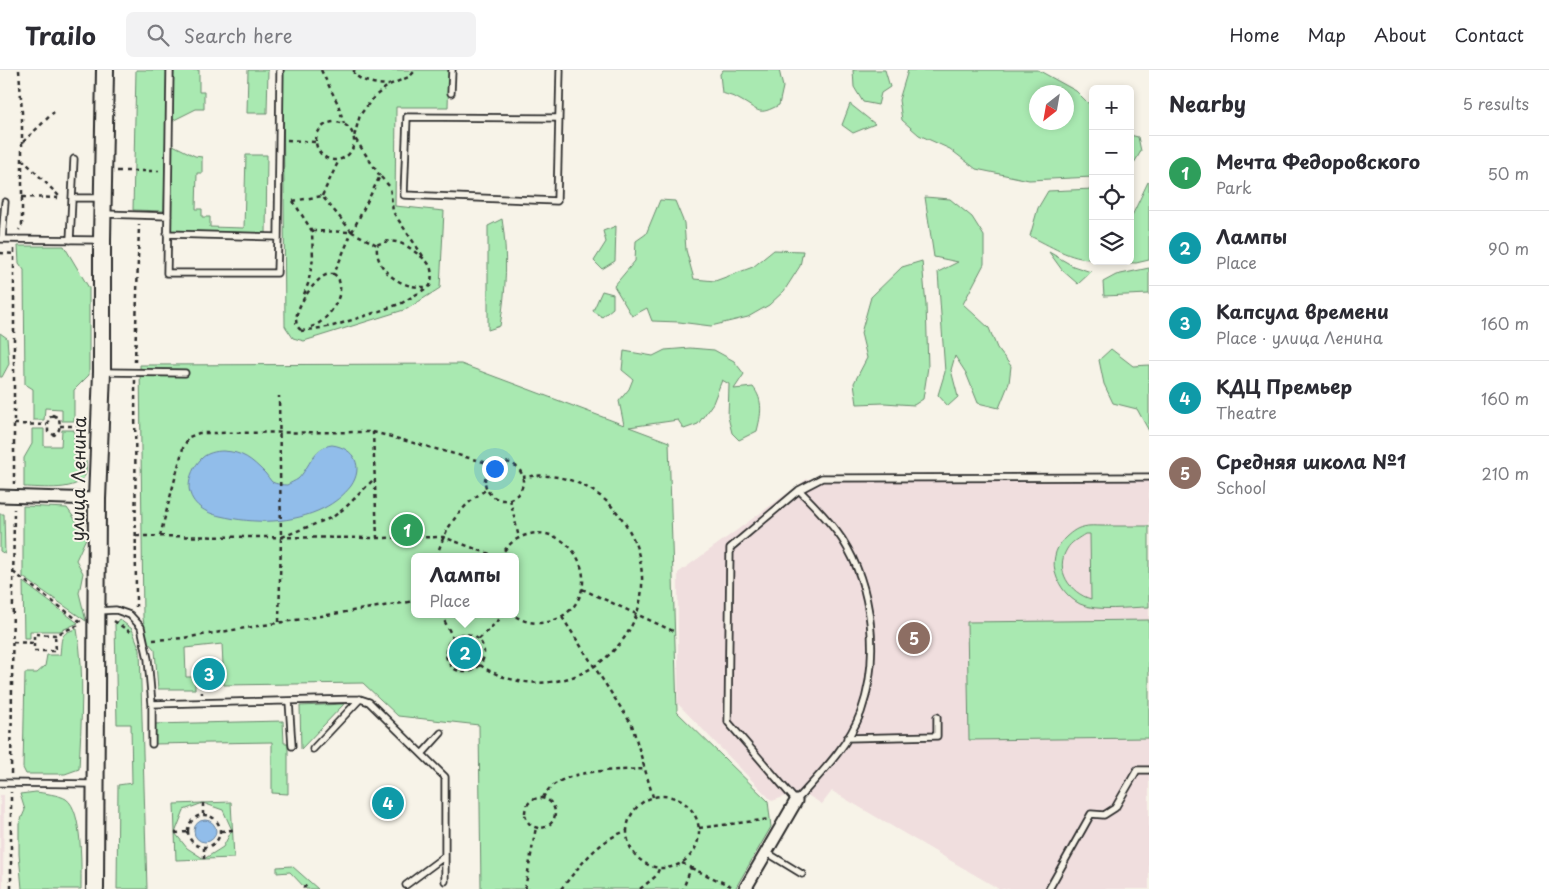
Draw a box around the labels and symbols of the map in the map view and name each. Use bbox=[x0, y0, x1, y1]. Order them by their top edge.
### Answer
north arrow bbox=[1029, 85, 1074, 130]
street label: улица Ленина bbox=[63, 416, 92, 542]
your location bbox=[482, 456, 508, 482]
pin: 1 bbox=[391, 511, 423, 549]
pin: 5 bbox=[898, 619, 930, 657]
pin: 2 bbox=[449, 634, 481, 672]
pin: 3 bbox=[193, 655, 225, 693]
pin: 4 bbox=[372, 784, 404, 822]

